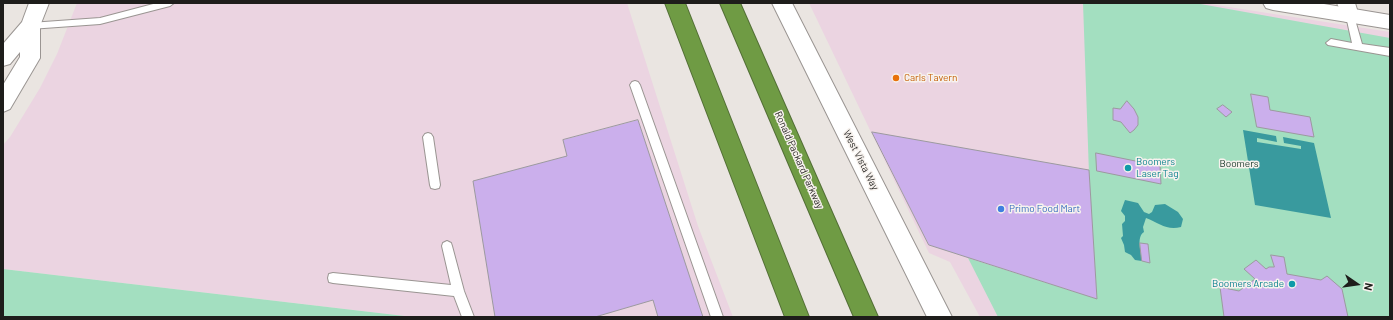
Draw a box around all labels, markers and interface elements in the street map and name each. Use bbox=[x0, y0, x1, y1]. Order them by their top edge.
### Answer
place label: Carls Tavern bbox=[904, 72, 957, 84]
marker: Carls Tavern bbox=[891, 73, 901, 83]
street label: Ronald Packard Parkway bbox=[772, 109, 826, 211]
street label: West Vista Way bbox=[841, 128, 881, 192]
place label: Boomers Laser Tag bbox=[1136, 156, 1179, 180]
park label: Boomers bbox=[1219, 158, 1259, 170]
marker: Boomers Laser Tag bbox=[1123, 163, 1133, 173]
place label: Primo Food Mart bbox=[1009, 203, 1080, 215]
marker: Primo Food Mart bbox=[996, 204, 1006, 214]
north arrow bbox=[1337, 264, 1377, 304]
place label: Boomers Arcade bbox=[1212, 278, 1284, 290]
marker: Boomers Arcade bbox=[1287, 279, 1297, 289]
text: N bbox=[1362, 282, 1376, 292]

